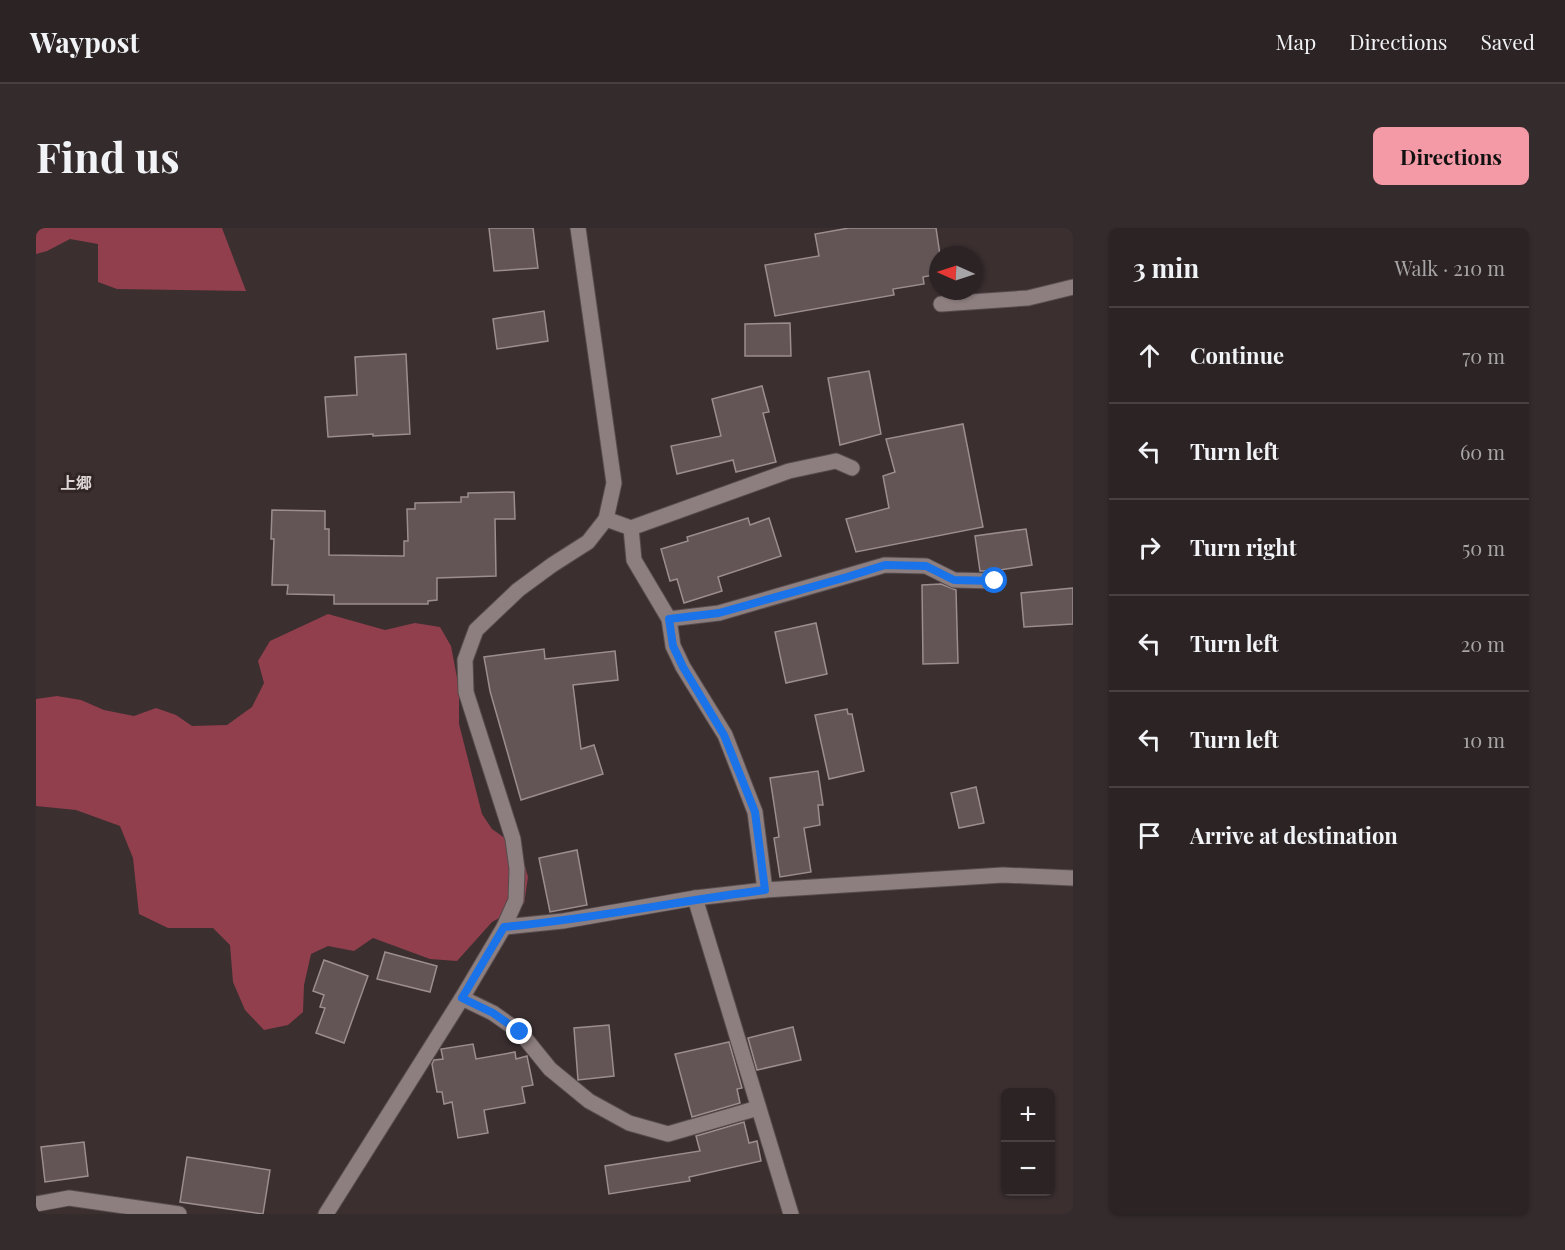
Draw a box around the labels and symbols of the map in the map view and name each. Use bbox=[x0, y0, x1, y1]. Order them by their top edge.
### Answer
north arrow bbox=[929, 246, 983, 300]
district label: 上郷 bbox=[60, 472, 92, 493]
route start bbox=[981, 567, 1007, 593]
route end bbox=[506, 1018, 532, 1044]

